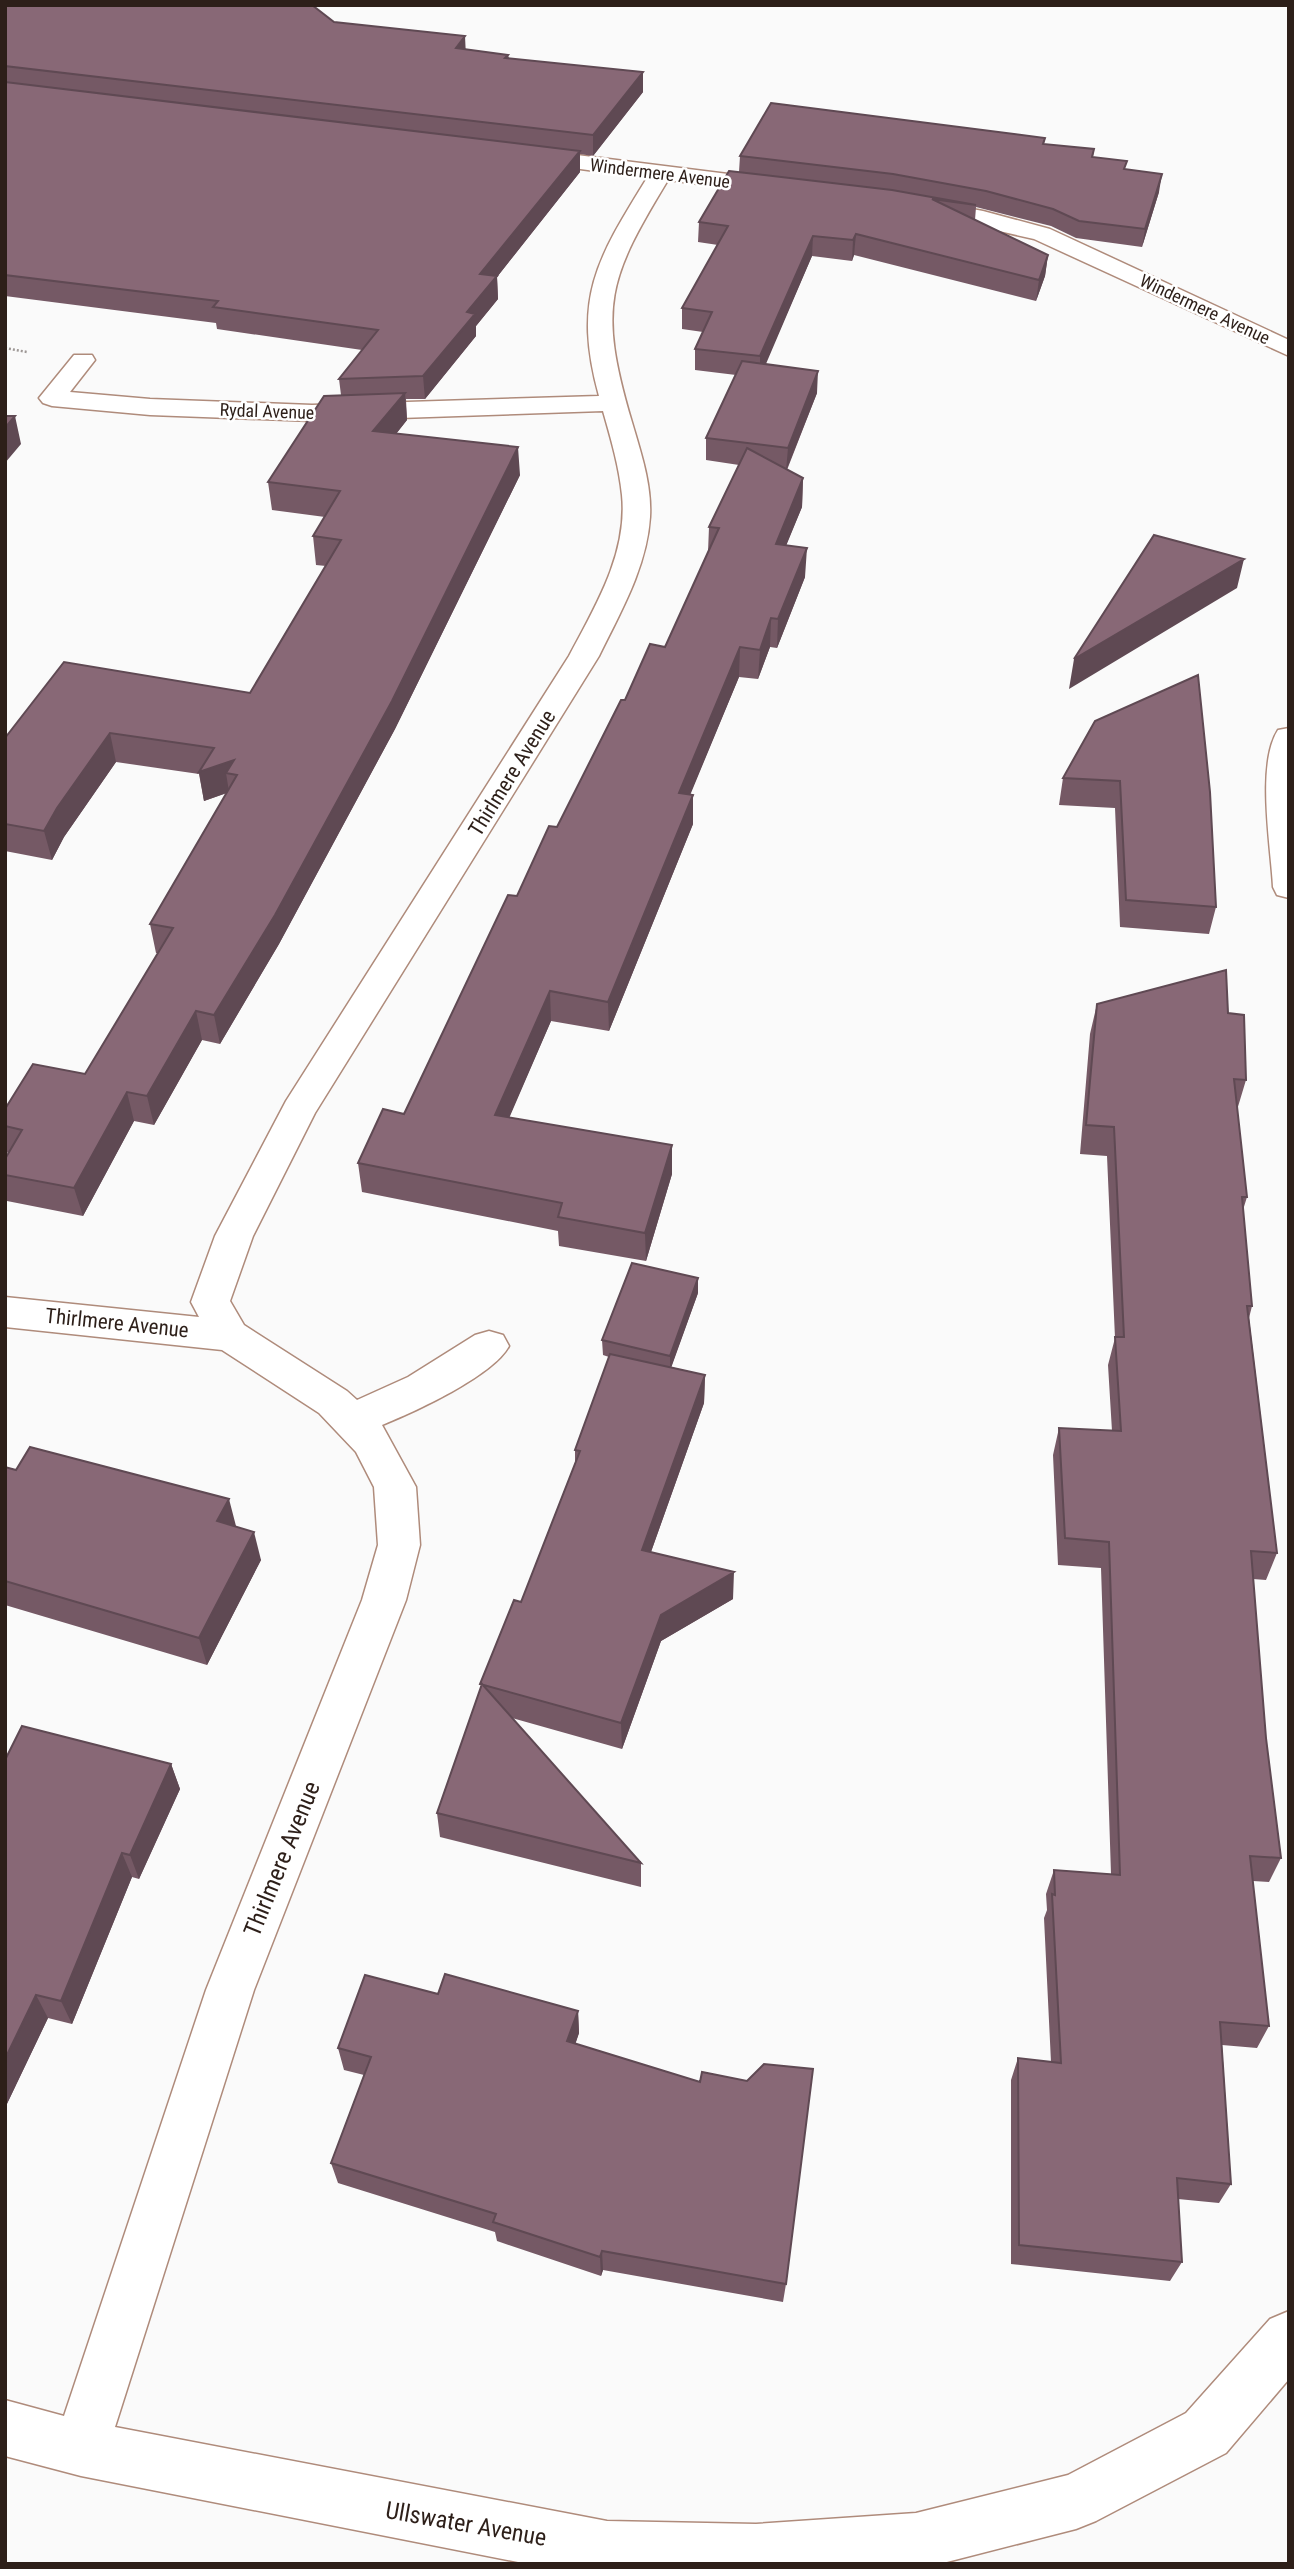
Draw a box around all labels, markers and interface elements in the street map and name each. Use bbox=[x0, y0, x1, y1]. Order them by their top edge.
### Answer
street label: Windermere Avenue bbox=[589, 154, 731, 192]
street label: Windermere Avenue bbox=[1137, 270, 1273, 348]
street label: Rydal Avenue bbox=[219, 399, 315, 423]
street label: Thirlmere Avenue bbox=[464, 705, 560, 840]
street label: Thirlmere Avenue bbox=[44, 1304, 190, 1342]
street label: Thirlmere Avenue bbox=[238, 1777, 326, 1941]
street label: Ullswater Avenue bbox=[383, 2496, 549, 2552]

